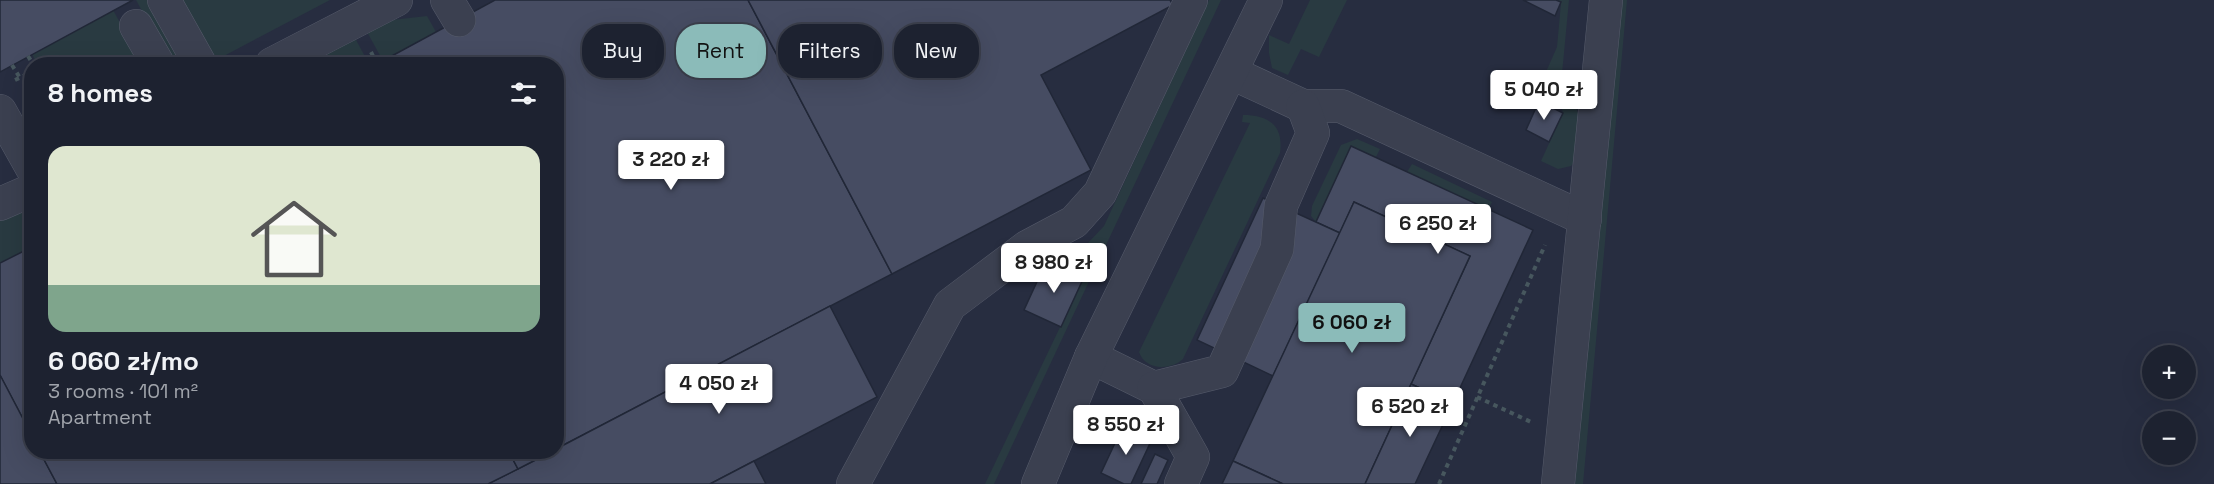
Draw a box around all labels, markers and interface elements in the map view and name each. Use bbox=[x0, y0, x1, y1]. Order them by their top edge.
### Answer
chip: Buy bbox=[582, 24, 664, 78]
chip: Rent bbox=[676, 24, 766, 78]
chip: Filters bbox=[778, 24, 882, 78]
chip: New bbox=[894, 24, 979, 78]
pin: 5 040 zł bbox=[1482, 70, 1606, 121]
text: 8 homes bbox=[48, 76, 153, 110]
text: 5 040 zł bbox=[1504, 76, 1584, 102]
icon: filters bbox=[507, 77, 540, 110]
pin: 3 220 zł bbox=[609, 140, 733, 191]
text: 3 220 zł bbox=[632, 146, 710, 172]
icon: home bbox=[240, 185, 348, 293]
pin: 6 250 zł bbox=[1376, 204, 1500, 255]
text: 6 250 zł bbox=[1399, 210, 1477, 236]
pin: 8 980 zł bbox=[992, 243, 1116, 294]
text: 8 980 zł bbox=[1015, 249, 1093, 275]
pin: 6 060 zł bbox=[1290, 303, 1414, 354]
text: 6 060 zł bbox=[1312, 309, 1392, 335]
text: 6 060 zł/mo bbox=[48, 344, 199, 378]
map controls bbox=[2142, 345, 2196, 465]
button: + bbox=[2142, 345, 2196, 399]
pin: 4 050 zł bbox=[657, 364, 781, 415]
text: 4 050 zł bbox=[679, 370, 759, 396]
text: 3 rooms · 101 m² bbox=[48, 378, 198, 404]
pin: 6 520 zł bbox=[1348, 387, 1472, 438]
text: 6 520 zł bbox=[1371, 393, 1449, 419]
text: Apartment bbox=[48, 404, 152, 430]
pin: 8 550 zł bbox=[1064, 405, 1188, 456]
text: 8 550 zł bbox=[1087, 411, 1165, 437]
button: − bbox=[2142, 411, 2196, 465]

